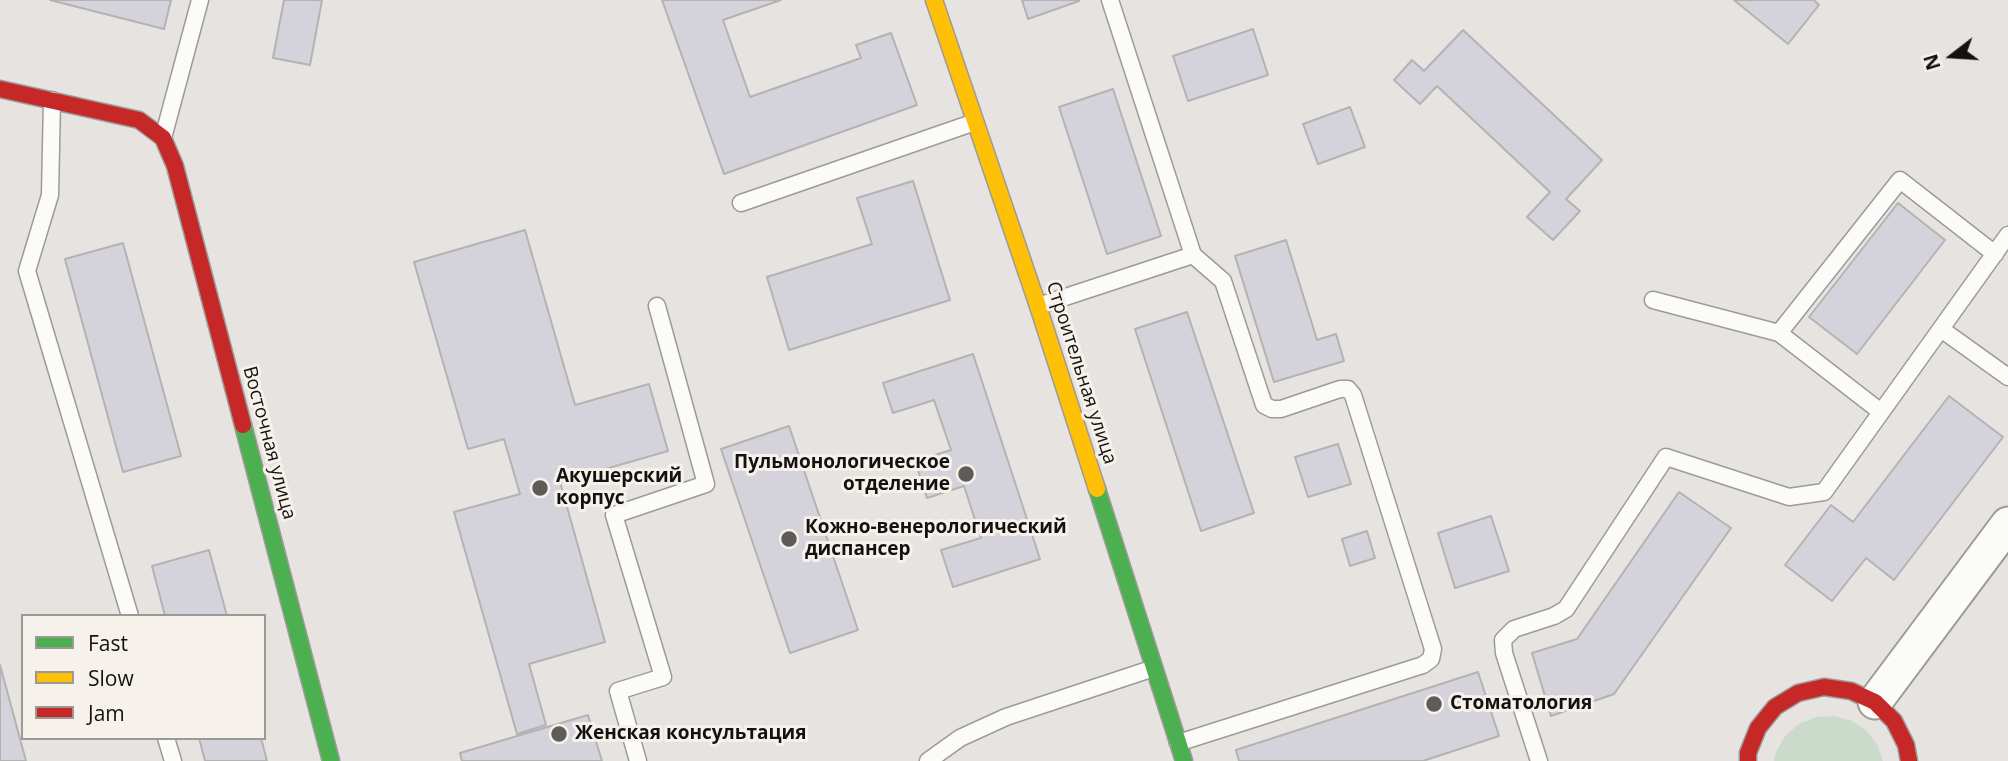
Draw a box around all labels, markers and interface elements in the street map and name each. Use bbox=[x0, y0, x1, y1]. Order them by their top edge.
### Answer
north arrow bbox=[1917, 21, 1987, 91]
text: N bbox=[1917, 51, 1947, 73]
street label: Строительная улица bbox=[1041, 279, 1121, 467]
street label: Восточная улица bbox=[238, 364, 300, 522]
place label: Пульмонологическое отделение bbox=[734, 452, 950, 496]
marker: Пульмонологическое отделение bbox=[956, 464, 976, 484]
place label: Акушерский корпус bbox=[556, 466, 682, 510]
marker: Акушерский корпус bbox=[530, 478, 550, 498]
place label: Кожно-венерологический диспансер bbox=[805, 517, 1067, 561]
marker: Кожно-венерологический диспансер bbox=[779, 529, 799, 549]
legend bbox=[21, 614, 266, 740]
text: Fast bbox=[88, 629, 128, 657]
text: Slow bbox=[88, 664, 134, 692]
place label: Стоматология bbox=[1450, 693, 1592, 715]
marker: Стоматология bbox=[1424, 694, 1444, 714]
text: Jam bbox=[88, 699, 125, 727]
place label: Женская консультация bbox=[575, 723, 807, 745]
marker: Женская консультация bbox=[549, 724, 569, 744]

